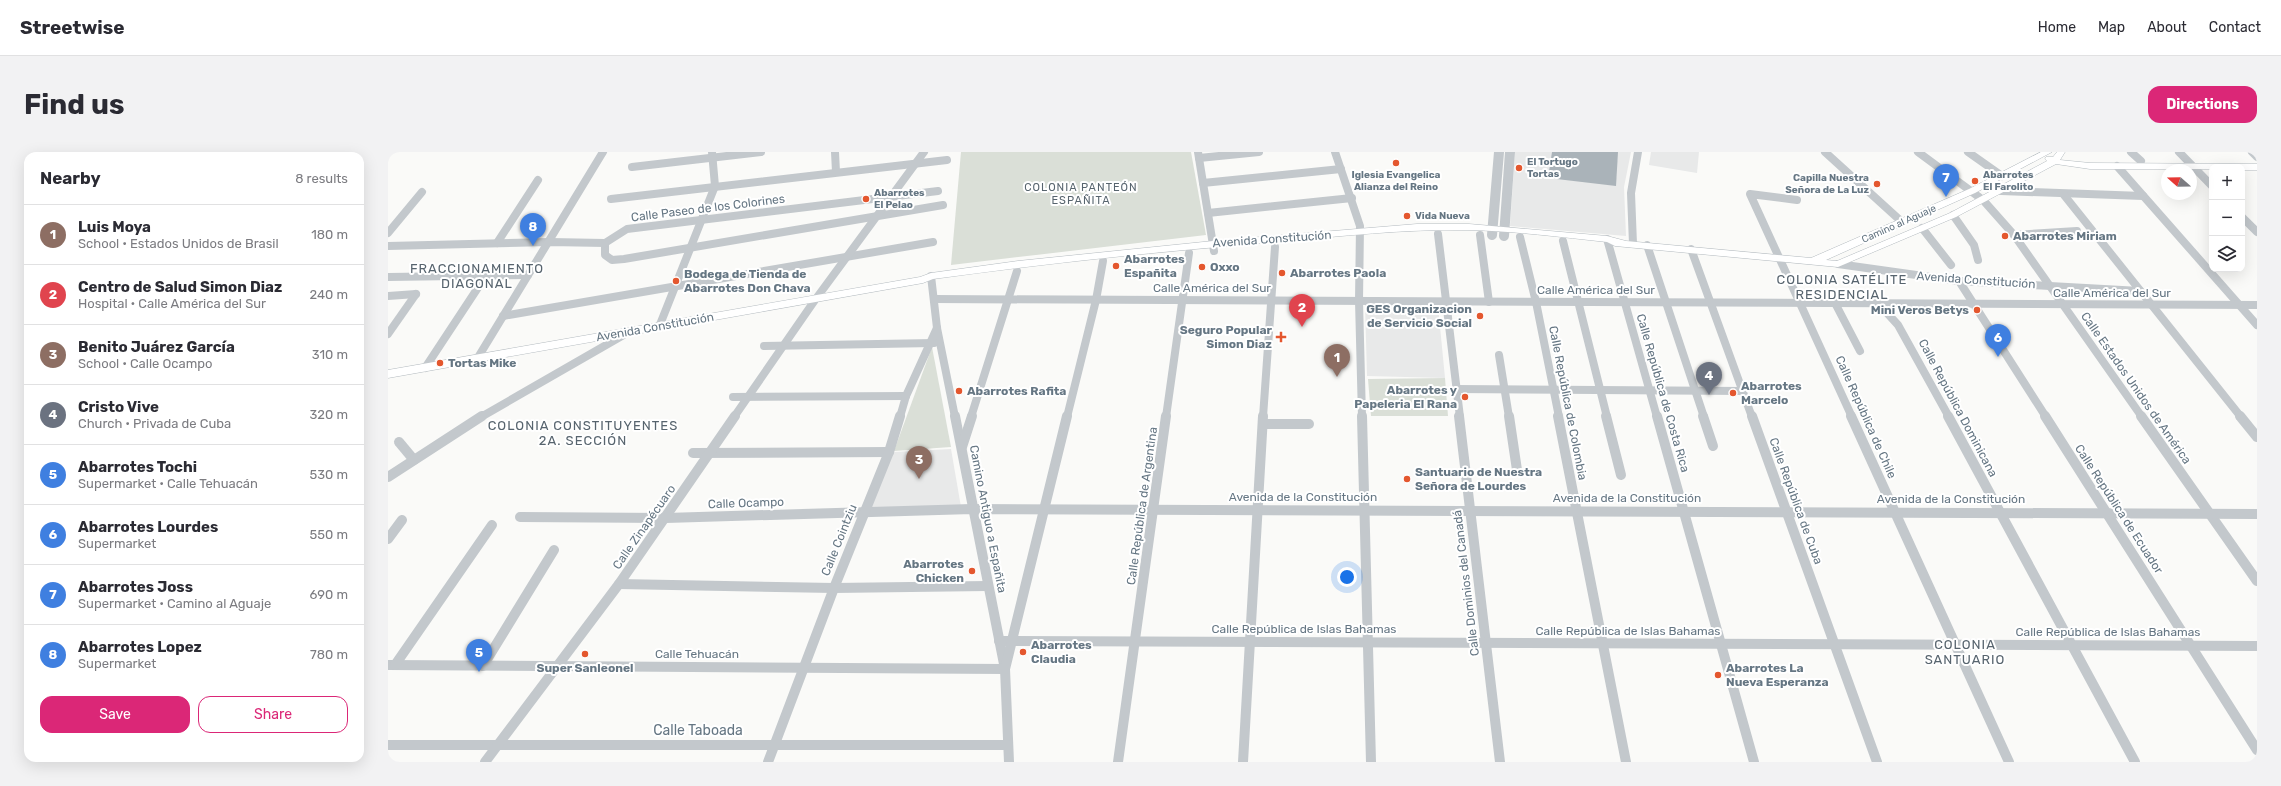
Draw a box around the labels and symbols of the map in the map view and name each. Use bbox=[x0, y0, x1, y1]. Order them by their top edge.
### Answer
place label: El Tortugo Tortas bbox=[1527, 156, 1578, 180]
marker: Iglesia Evangelica Alianza del Reino bbox=[1391, 158, 1401, 168]
marker: El Tortugo Tortas bbox=[1514, 163, 1524, 173]
pin: 7 bbox=[1933, 164, 1959, 197]
north arrow bbox=[2161, 164, 2197, 200]
place label: Iglesia Evangelica Alianza del Reino bbox=[1352, 169, 1441, 193]
place label: Abarrotes El Farolito bbox=[1983, 169, 2034, 193]
place label: Capilla Nuestra Señora de La Luz bbox=[1785, 172, 1869, 196]
marker: Abarrotes El Farolito bbox=[1970, 176, 1980, 186]
marker: Capilla Nuestra Señora de La Luz bbox=[1872, 179, 1882, 189]
district label: COLONIA PANTEÓN ESPAÑITA bbox=[1024, 181, 1138, 207]
place label: Abarrotes El Pelao bbox=[874, 187, 925, 211]
street label: Calle Paseo de los Colorines bbox=[630, 192, 786, 224]
marker: Abarrotes El Pelao bbox=[861, 194, 871, 204]
street label: Camino al Aguaje bbox=[1860, 202, 1938, 246]
place label: Vida Nueva bbox=[1415, 210, 1470, 222]
marker: Vida Nueva bbox=[1402, 211, 1412, 221]
pin: 8 bbox=[520, 213, 546, 246]
street label: Avenida Constitución bbox=[1212, 228, 1332, 250]
place label: Abarrotes Miriam bbox=[2013, 229, 2117, 243]
marker: Abarrotes Miriam bbox=[2000, 231, 2010, 241]
place label: Abarrotes Españita bbox=[1124, 252, 1185, 280]
place label: Oxxo bbox=[1210, 260, 1240, 274]
district label: FRACCIONAMIENTO DIAGONAL bbox=[410, 261, 544, 291]
marker: Abarrotes Españita bbox=[1111, 261, 1121, 271]
marker: Oxxo bbox=[1197, 262, 1207, 272]
place label: Abarrotes Paola bbox=[1290, 266, 1386, 280]
place label: Bodega de Tienda de Abarrotes Don Chava bbox=[684, 267, 811, 295]
marker: Abarrotes Paola bbox=[1277, 268, 1287, 278]
street label: Avenida Constitución bbox=[1916, 269, 2036, 291]
district label: COLONIA SATÉLITE RESIDENCIAL bbox=[1777, 272, 1907, 302]
marker: Bodega de Tienda de Abarrotes Don Chava bbox=[671, 276, 681, 286]
street label: Calle América del Sur bbox=[1153, 281, 1271, 295]
street label: Calle América del Sur bbox=[1537, 283, 1655, 297]
street label: Calle América del Sur bbox=[2053, 286, 2171, 300]
pin: 2 bbox=[1289, 294, 1315, 327]
place label: GES Organizacion de Servicio Social bbox=[1366, 302, 1472, 330]
place label: Mini Veros Betys bbox=[1871, 303, 1969, 317]
marker: Mini Veros Betys bbox=[1972, 305, 1982, 315]
street label: Calle Estados Unidos de América bbox=[2078, 309, 2194, 467]
street label: Avenida Constitución bbox=[595, 310, 715, 344]
marker: GES Organizacion de Servicio Social bbox=[1475, 311, 1485, 321]
street label: Calle República de Costa Rica bbox=[1634, 312, 1692, 474]
place label: Seguro Popular Simon Diaz bbox=[1180, 323, 1273, 351]
pin: 6 bbox=[1985, 324, 2011, 357]
street label: Calle República de Colombia bbox=[1546, 325, 1590, 481]
marker: Seguro Popular Simon Diaz bbox=[1275, 331, 1287, 343]
street label: Calle República Dominicana bbox=[1916, 337, 2000, 479]
pin: 1 bbox=[1324, 344, 1350, 377]
street label: Calle República de Chile bbox=[1833, 354, 1900, 481]
place label: Tortas Mike bbox=[448, 356, 516, 370]
marker: Tortas Mike bbox=[435, 358, 445, 368]
pin: 4 bbox=[1696, 362, 1722, 395]
place label: Abarrotes Marcelo bbox=[1741, 379, 1802, 407]
place label: Abarrotes y Papeleria El Rana bbox=[1354, 383, 1457, 411]
place label: Abarrotes Rafita bbox=[967, 384, 1066, 398]
marker: Abarrotes Rafita bbox=[954, 386, 964, 396]
marker: Abarrotes Marcelo bbox=[1728, 388, 1738, 398]
marker: Abarrotes y Papeleria El Rana bbox=[1460, 392, 1470, 402]
district label: COLONIA CONSTITUYENTES 2A. SECCIÓN bbox=[488, 418, 678, 448]
street label: Calle República de Argentina bbox=[1124, 426, 1160, 586]
street label: Calle República de Cuba bbox=[1767, 436, 1825, 566]
street label: Calle República de Ecuador bbox=[2072, 442, 2166, 577]
street label: Camino Antiguo a Españita bbox=[967, 444, 1009, 594]
pin: 3 bbox=[906, 446, 932, 479]
place label: Santuario de Nuestra Señora de Lourdes bbox=[1415, 465, 1542, 493]
marker: Santuario de Nuestra Señora de Lourdes bbox=[1402, 474, 1412, 484]
street label: Calle Zinapécuaro bbox=[610, 482, 678, 572]
street label: Avenida de la Constitución bbox=[1229, 490, 1377, 504]
street label: Avenida de la Constitución bbox=[1553, 491, 1701, 505]
street label: Avenida de la Constitución bbox=[1877, 492, 2025, 506]
street label: Calle Ocampo bbox=[708, 495, 784, 511]
street label: Calle Cointziu bbox=[818, 502, 860, 578]
street label: Calle Dominios del Canadá bbox=[1450, 509, 1482, 657]
place label: Abarrotes Chicken bbox=[903, 557, 964, 585]
marker: Abarrotes Chicken bbox=[967, 566, 977, 576]
your location bbox=[1337, 567, 1357, 587]
street label: Calle República de Islas Bahamas bbox=[1212, 622, 1396, 636]
street label: Calle República de Islas Bahamas bbox=[1536, 624, 1720, 638]
street label: Calle República de Islas Bahamas bbox=[2016, 625, 2200, 639]
district label: COLONIA SANTUARIO bbox=[1925, 637, 2005, 667]
place label: Abarrotes Claudia bbox=[1031, 638, 1092, 666]
pin: 5 bbox=[466, 639, 492, 672]
street label: Calle Tehuacán bbox=[655, 647, 739, 661]
marker: Abarrotes Claudia bbox=[1018, 647, 1028, 657]
marker: Super Sanleonel bbox=[580, 649, 590, 659]
place label: Super Sanleonel bbox=[536, 661, 634, 675]
place label: Abarrotes La Nueva Esperanza bbox=[1726, 661, 1829, 689]
marker: Abarrotes La Nueva Esperanza bbox=[1713, 670, 1723, 680]
street label: Calle Taboada bbox=[653, 722, 743, 739]

